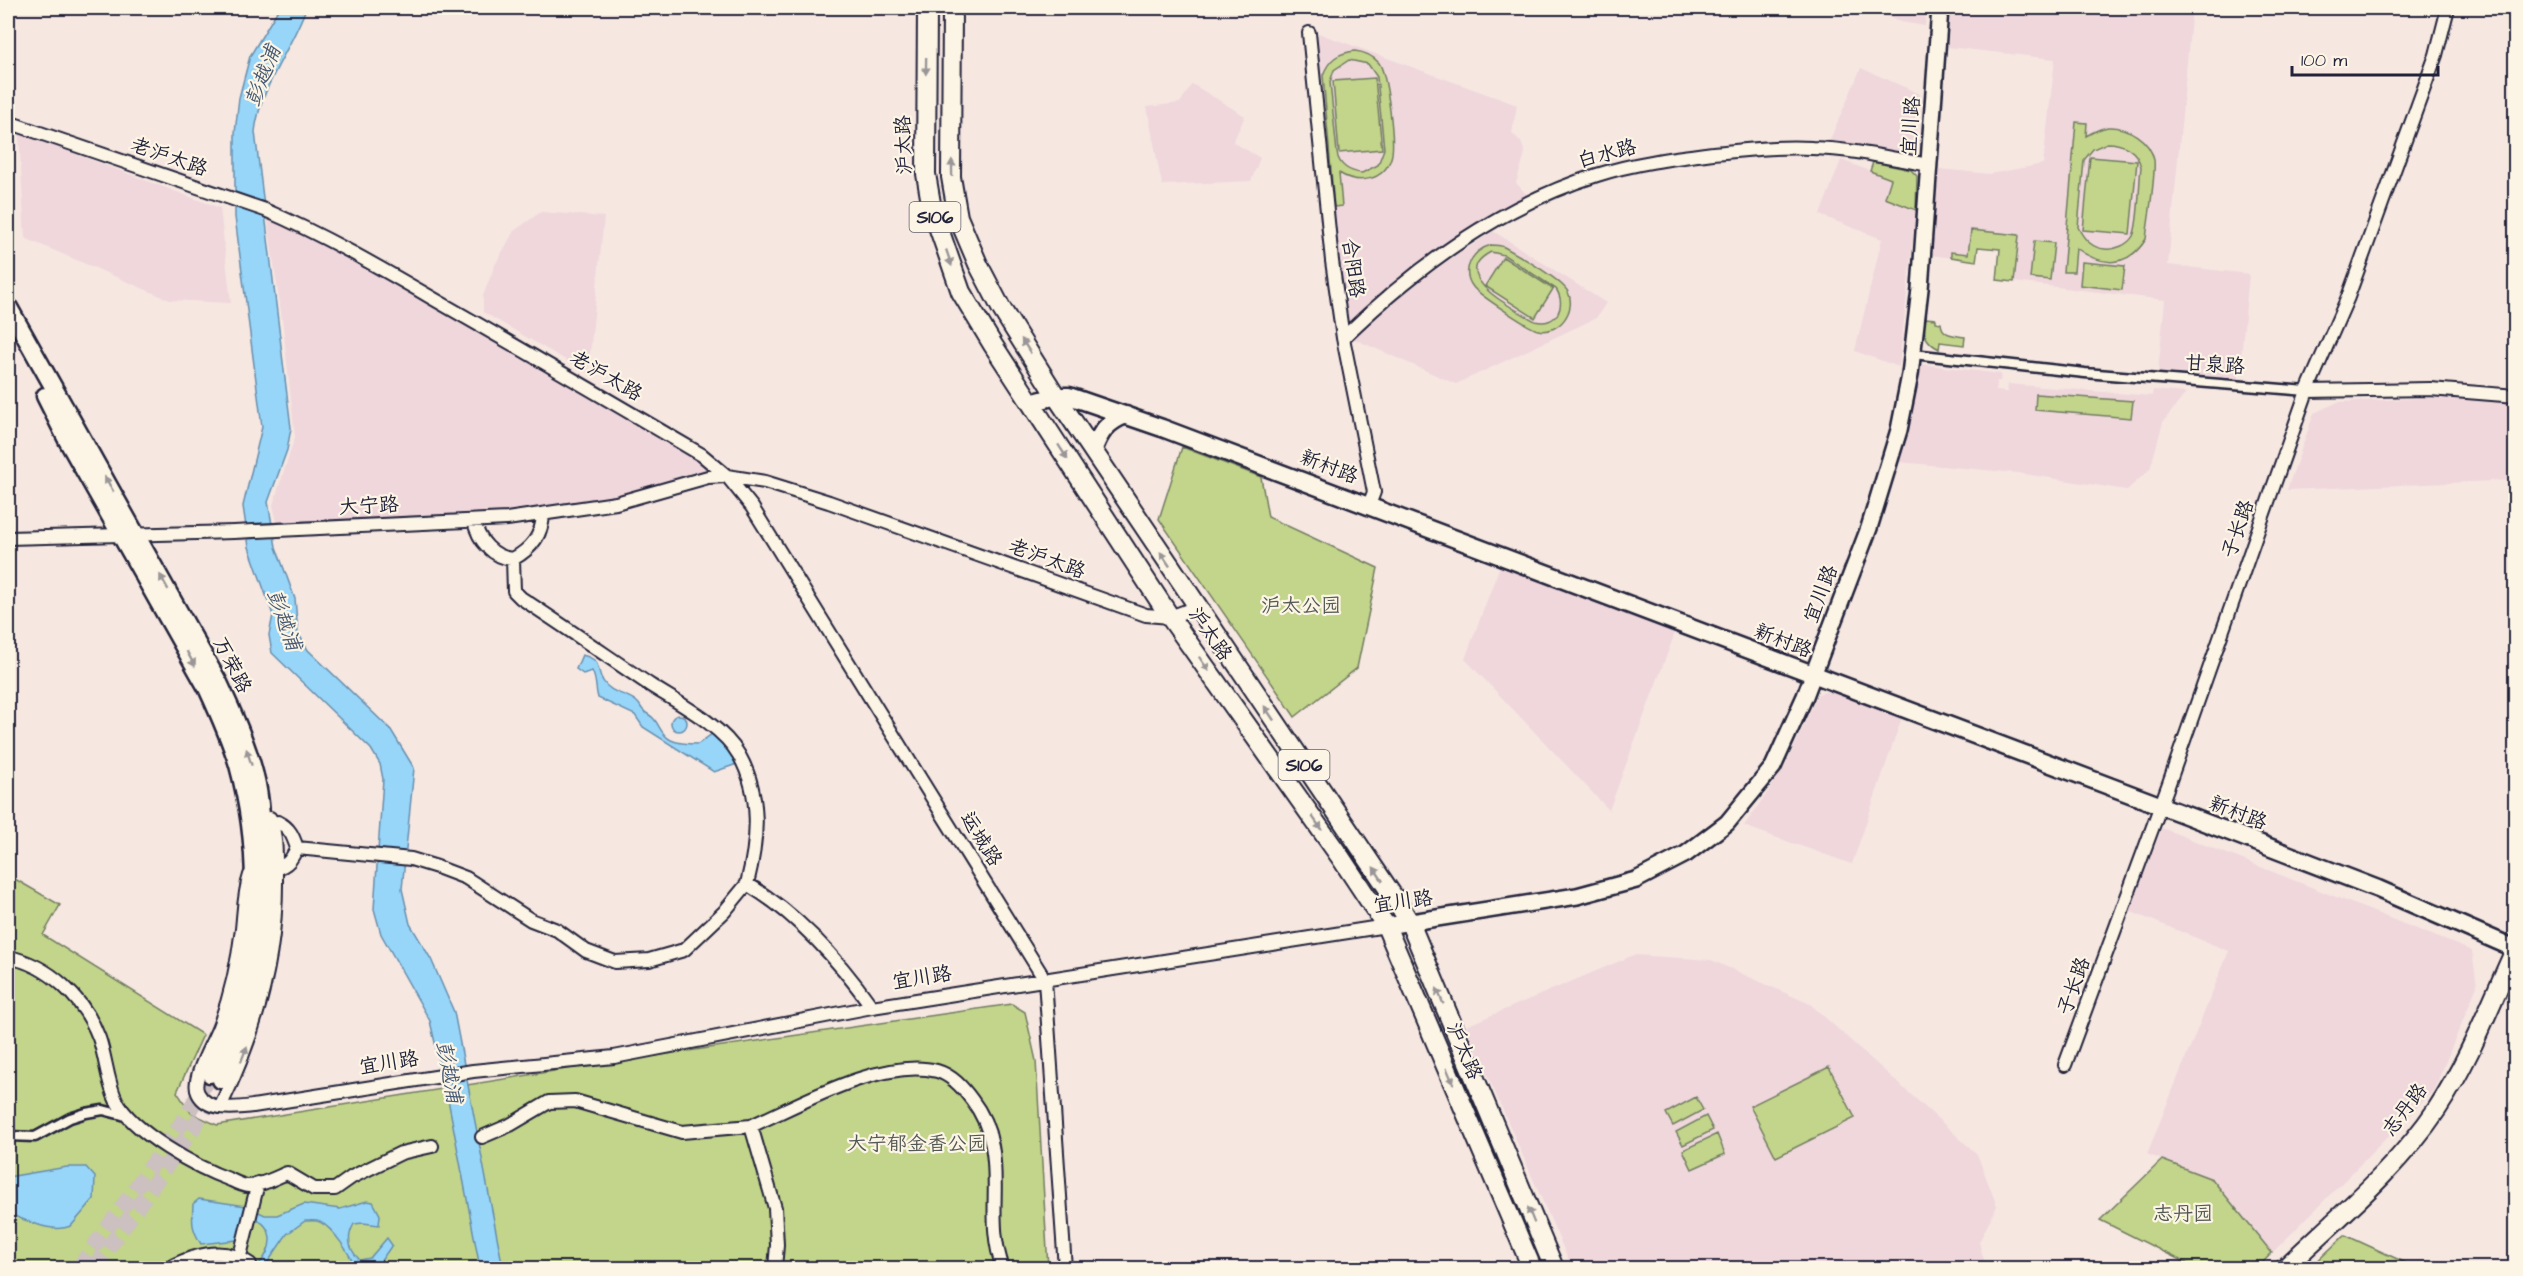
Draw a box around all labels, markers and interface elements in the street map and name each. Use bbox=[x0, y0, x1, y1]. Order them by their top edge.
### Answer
water label: 彭越浦 bbox=[238, 39, 289, 111]
scale bar bbox=[2292, 39, 2438, 77]
text: 100 m bbox=[2301, 48, 2347, 73]
one-way arrow bbox=[921, 56, 931, 75]
street label: 宜川路 bbox=[1895, 94, 1927, 157]
street label: 沪太路 bbox=[889, 114, 919, 175]
street label: 老沪太路 bbox=[127, 131, 212, 184]
street label: 白水路 bbox=[1574, 132, 1641, 175]
one-way arrow bbox=[947, 159, 956, 178]
road number: S106 bbox=[910, 202, 960, 232]
street label: 合阳路 bbox=[1335, 236, 1371, 301]
one-way arrow bbox=[945, 249, 955, 267]
one-way arrow bbox=[1020, 338, 1031, 354]
street label: 老沪太路 bbox=[564, 344, 649, 409]
street label: 甘泉路 bbox=[2184, 349, 2247, 381]
street label: 新村路 bbox=[1296, 443, 1363, 491]
one-way arrow bbox=[1057, 444, 1069, 460]
one-way arrow bbox=[104, 475, 114, 492]
street label: 大宁路 bbox=[338, 490, 401, 522]
street label: 子长路 bbox=[2215, 495, 2261, 562]
street label: 老沪太路 bbox=[1005, 532, 1090, 586]
one-way arrow bbox=[1159, 551, 1171, 567]
street label: 宜川路 bbox=[1797, 560, 1845, 627]
one-way arrow bbox=[159, 573, 169, 590]
water label: 彭越浦 bbox=[260, 585, 309, 657]
park label: 沪太公园 bbox=[1261, 592, 1341, 620]
street label: 沪太路 bbox=[1181, 601, 1239, 667]
street label: 新村路 bbox=[1750, 617, 1817, 665]
street label: 万荣路 bbox=[206, 632, 259, 699]
one-way arrow bbox=[186, 651, 196, 668]
one-way arrow bbox=[1198, 656, 1210, 672]
one-way arrow bbox=[1263, 705, 1275, 721]
one-way arrow bbox=[244, 748, 253, 766]
road number: S106 bbox=[1278, 750, 1330, 780]
street label: 新村路 bbox=[2205, 789, 2272, 837]
street label: 运城路 bbox=[953, 806, 1009, 873]
one-way arrow bbox=[1311, 815, 1323, 831]
one-way arrow bbox=[1373, 866, 1384, 882]
street label: 宜川路 bbox=[1371, 884, 1436, 920]
street label: 子长路 bbox=[2051, 952, 2098, 1019]
street label: 宜川路 bbox=[890, 959, 955, 997]
one-way arrow bbox=[1435, 987, 1444, 1005]
street label: 沪太路 bbox=[1439, 1018, 1489, 1085]
water label: 彭越浦 bbox=[429, 1038, 470, 1109]
one-way arrow bbox=[239, 1044, 249, 1062]
street label: 宜川路 bbox=[357, 1044, 422, 1082]
one-way arrow bbox=[1445, 1068, 1455, 1086]
street label: 志丹路 bbox=[2376, 1077, 2435, 1142]
park label: 大宁郁金香公园 bbox=[847, 1130, 987, 1158]
park label: 志丹园 bbox=[2153, 1200, 2213, 1228]
one-way arrow bbox=[1526, 1206, 1535, 1224]

